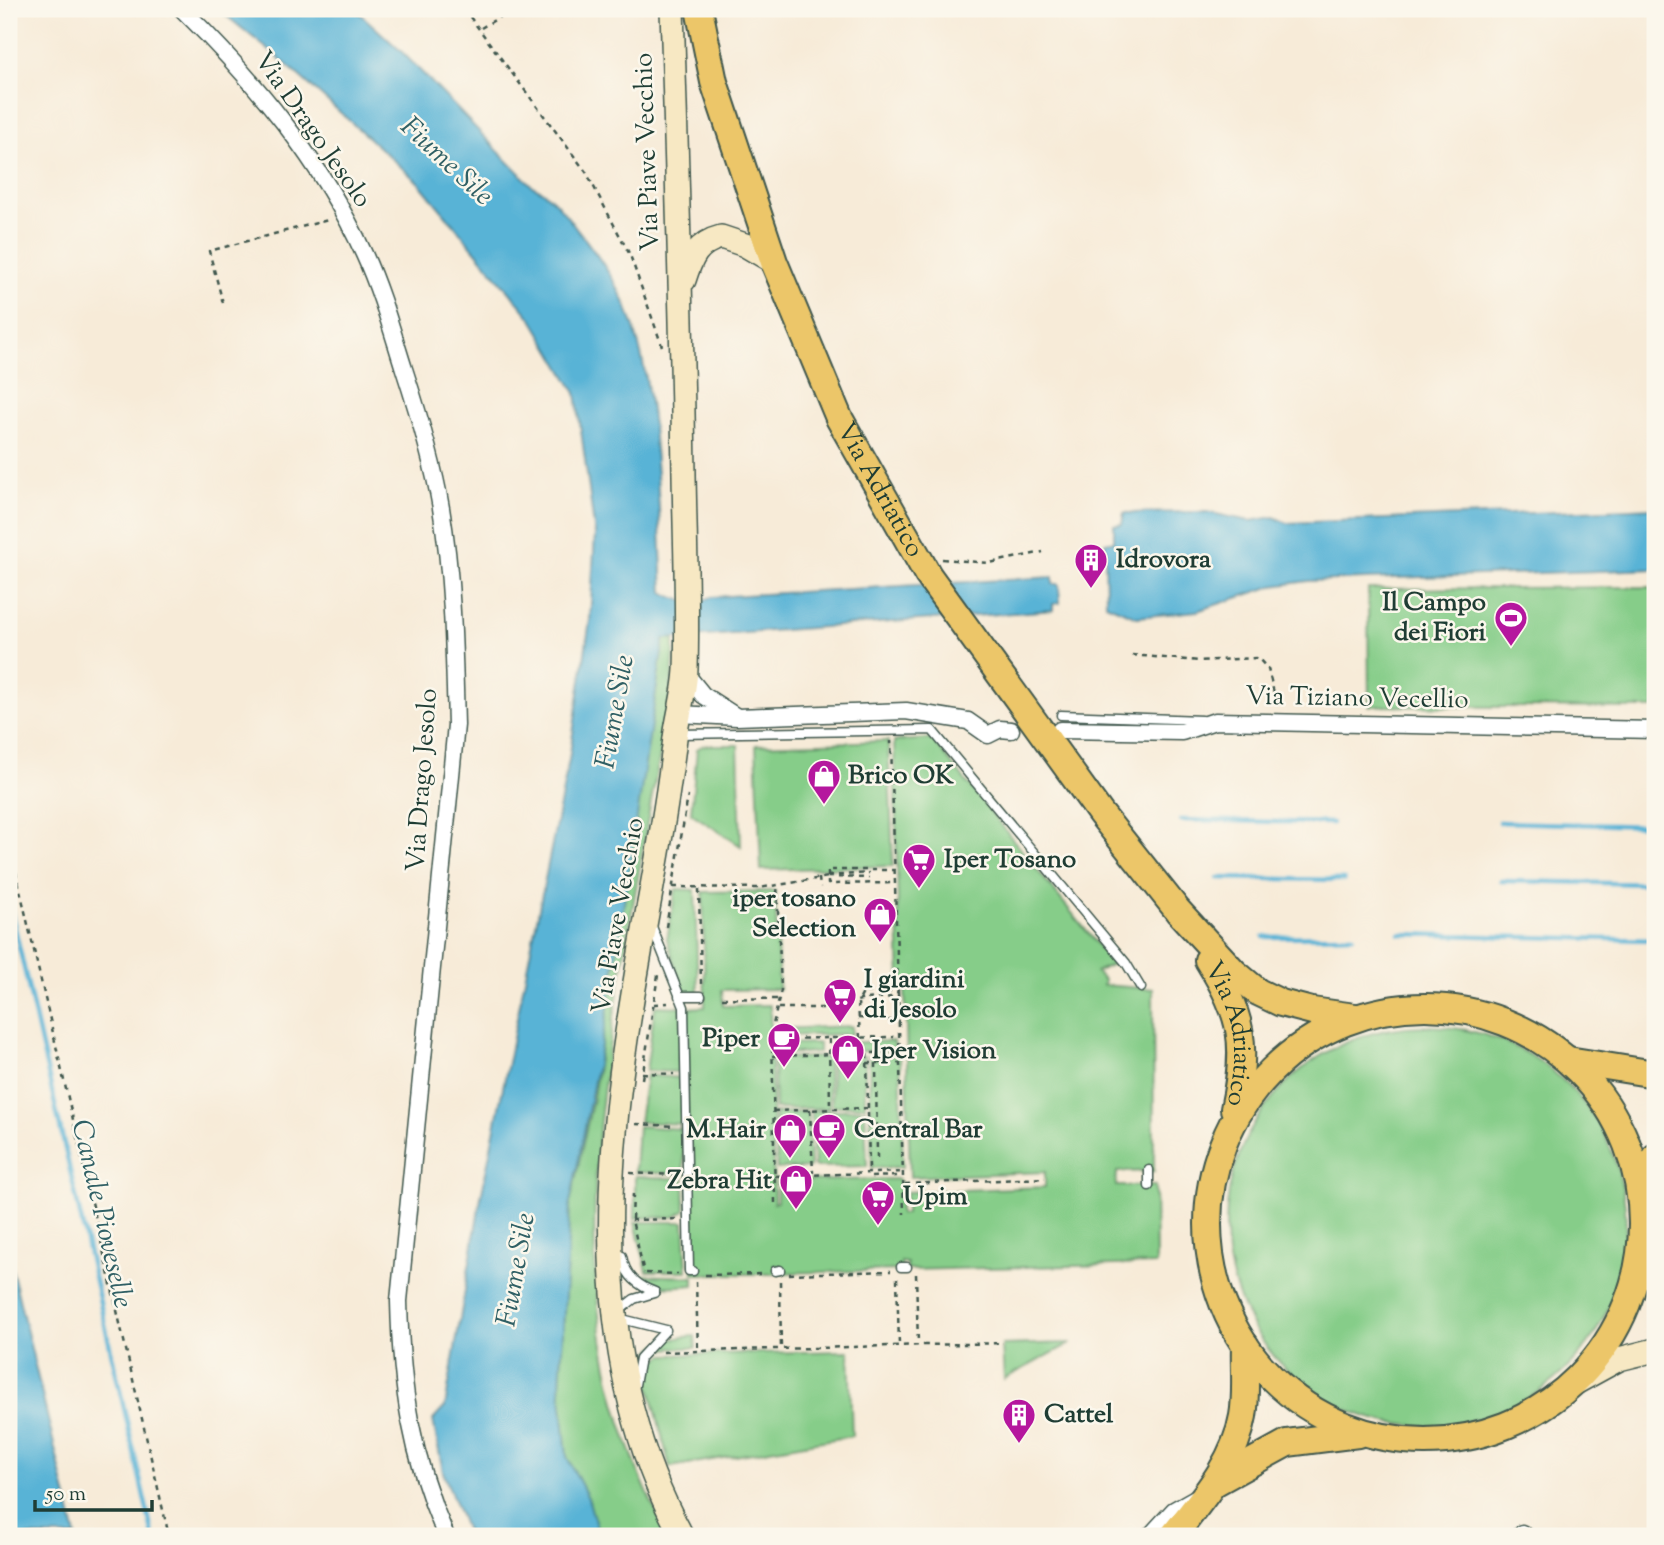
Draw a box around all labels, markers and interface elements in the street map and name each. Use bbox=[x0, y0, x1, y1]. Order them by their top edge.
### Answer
street label: Via Drago Jesolo bbox=[244, 44, 380, 216]
street label: Via Piave Vecchio bbox=[626, 52, 670, 252]
water label: Fiume Sile bbox=[390, 108, 502, 216]
street label: Via Adriatico bbox=[827, 416, 933, 564]
building icon: Idrovora bbox=[1072, 541, 1110, 590]
place label: Idrovora bbox=[1116, 542, 1211, 579]
place label: Il Campo dei Fiori bbox=[1382, 585, 1487, 652]
sports icon: Il Campo dei Fiori bbox=[1492, 599, 1530, 648]
water label: Fiume Sile bbox=[586, 652, 646, 772]
street label: Via Tiziano Vecellio bbox=[1245, 679, 1469, 719]
street label: Via Drago Jesolo bbox=[398, 687, 448, 873]
shop icon: Brico OK bbox=[805, 757, 843, 806]
place label: Brico OK bbox=[848, 758, 954, 795]
street label: Via Piave Vecchio bbox=[584, 815, 654, 1017]
supermarket icon: Iper Tosano bbox=[900, 841, 938, 890]
place label: Iper Tosano bbox=[944, 842, 1076, 879]
place label: iper tosano Selection bbox=[732, 881, 857, 948]
shop icon: iper tosano Selection bbox=[861, 895, 899, 944]
street label: Via Adriatico bbox=[1194, 955, 1260, 1110]
place label: I giardini di Jesolo bbox=[864, 962, 965, 1029]
supermarket icon: I giardini di Jesolo bbox=[821, 976, 859, 1025]
cafe icon: Piper bbox=[765, 1020, 803, 1069]
place label: Piper bbox=[702, 1021, 760, 1058]
shop icon: Iper Vision bbox=[829, 1032, 867, 1081]
place label: Iper Vision bbox=[872, 1033, 997, 1070]
shop icon: M.Hair bbox=[771, 1111, 809, 1160]
cafe icon: Central Bar bbox=[810, 1111, 848, 1160]
place label: M.Hair bbox=[686, 1112, 766, 1149]
place label: Central Bar bbox=[854, 1112, 983, 1149]
water label: Canale Pioveselle bbox=[60, 1116, 142, 1312]
shop icon: Zebra Hit bbox=[777, 1162, 815, 1211]
place label: Zebra Hit bbox=[667, 1163, 772, 1200]
supermarket icon: Upim bbox=[859, 1178, 897, 1227]
place label: Upim bbox=[903, 1179, 968, 1216]
water label: Fiume Sile bbox=[487, 1210, 547, 1330]
building icon: Cattel bbox=[1000, 1396, 1038, 1445]
place label: Cattel bbox=[1044, 1397, 1114, 1434]
scale bar bbox=[35, 1468, 152, 1512]
text: 50 m bbox=[45, 1480, 86, 1510]

